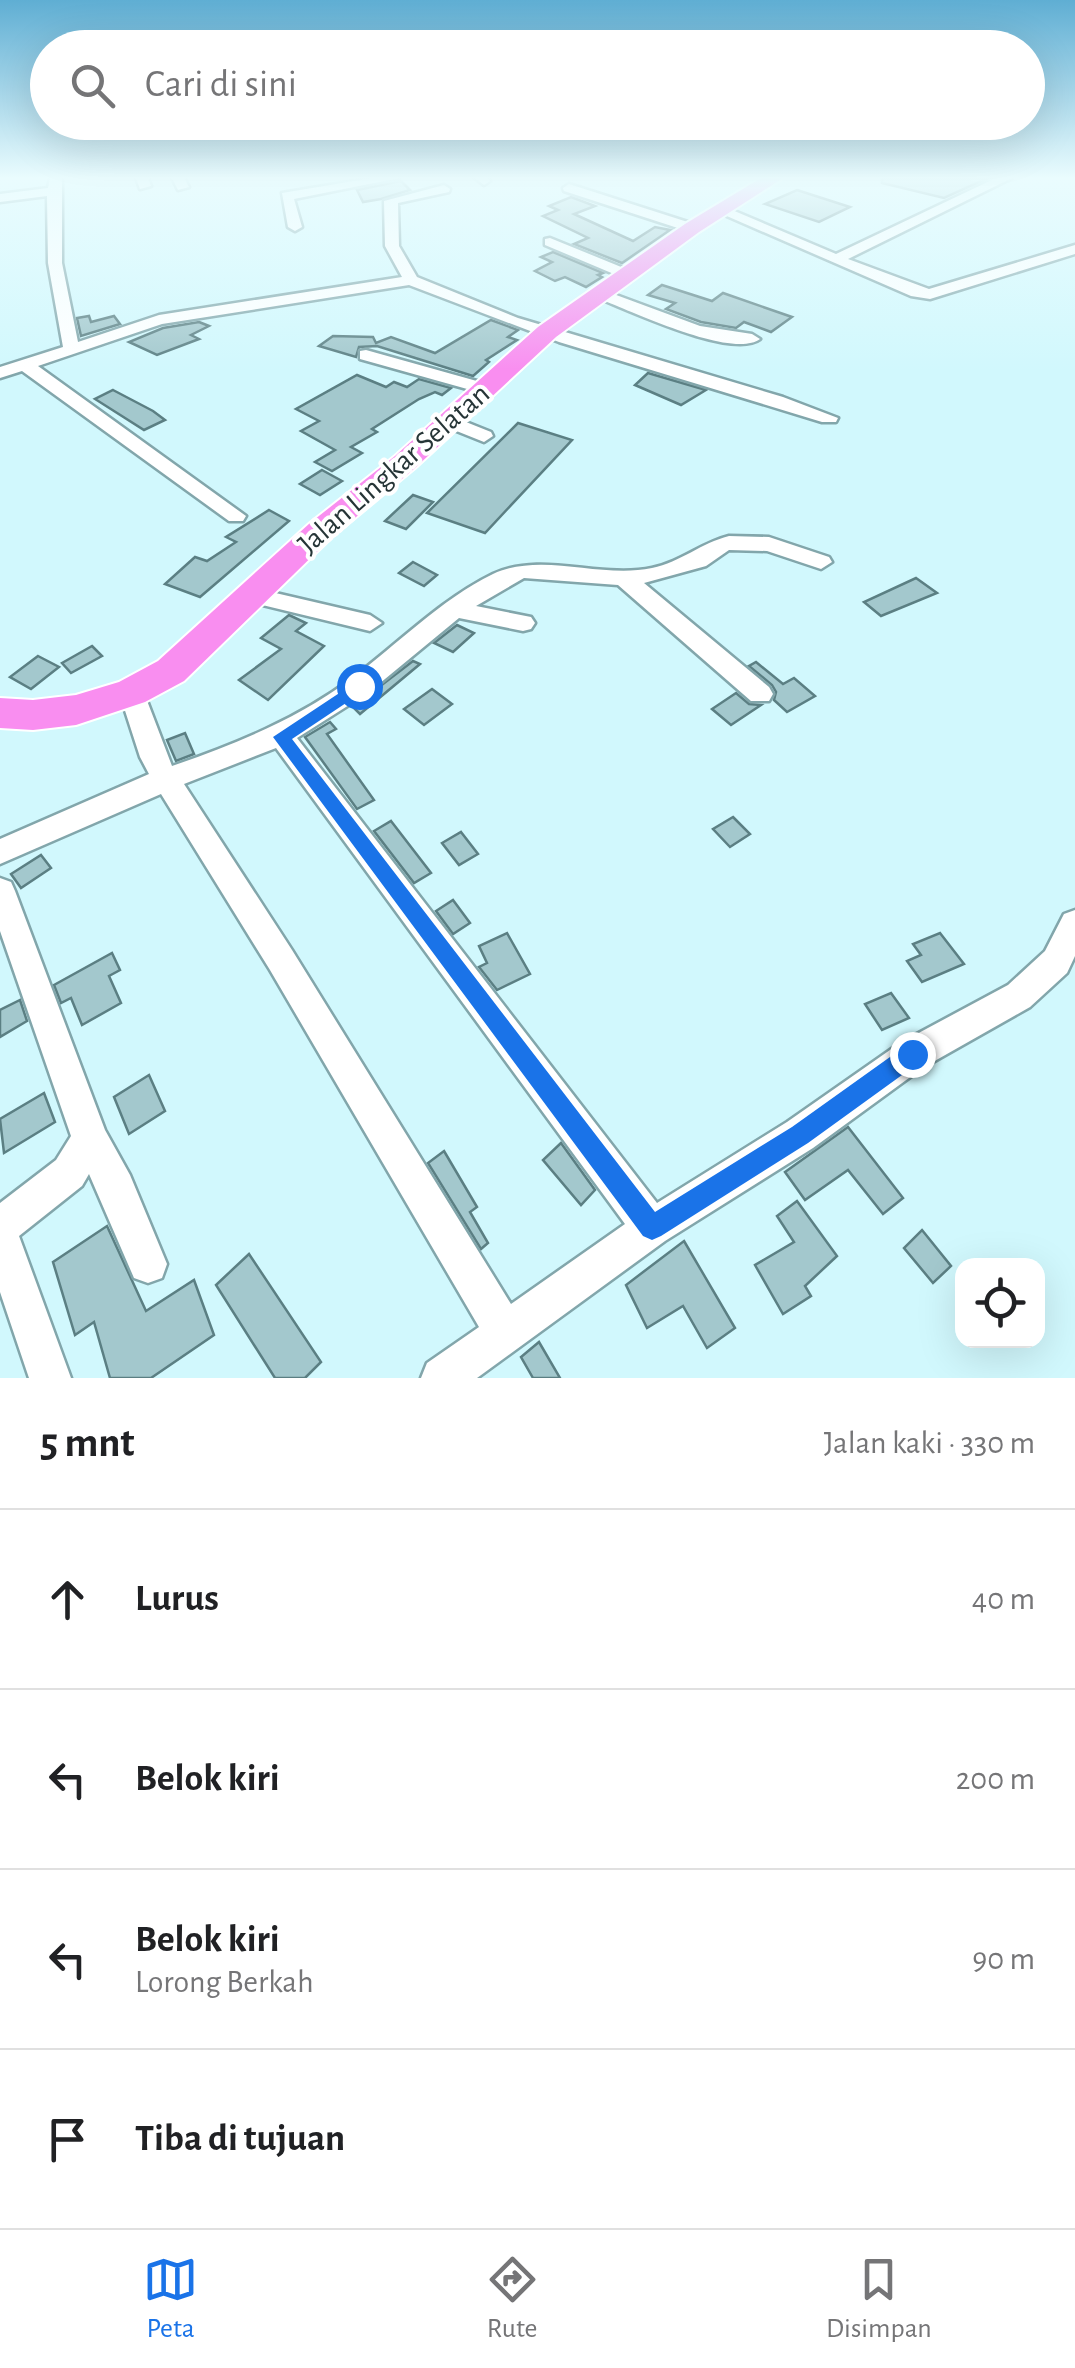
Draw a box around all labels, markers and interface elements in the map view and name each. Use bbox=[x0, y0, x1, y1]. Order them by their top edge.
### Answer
search box bbox=[30, 30, 1045, 140]
icon: search bbox=[65, 58, 120, 113]
text: Cari di sini bbox=[145, 66, 297, 104]
street label: Jalan Lingkar Selatan bbox=[293, 378, 495, 560]
route start bbox=[337, 664, 383, 710]
route end bbox=[890, 1032, 936, 1078]
map controls bbox=[955, 1258, 1045, 1348]
button: locate bbox=[955, 1258, 1045, 1348]
text: 5 mnt bbox=[40, 1422, 135, 1464]
text: Jalan kaki · 330 m bbox=[824, 1427, 1035, 1459]
icon: ahead bbox=[40, 1572, 95, 1627]
text: Lurus bbox=[135, 1580, 219, 1618]
text: 40 m bbox=[972, 1583, 1035, 1615]
icon: left bbox=[40, 1752, 95, 1807]
text: Belok kiri bbox=[135, 1760, 280, 1798]
text: 200 m bbox=[956, 1763, 1035, 1795]
text: Belok kiri bbox=[135, 1921, 280, 1959]
icon: left bbox=[40, 1932, 95, 1987]
text: 90 m bbox=[972, 1943, 1035, 1975]
text: Lorong Berkah bbox=[135, 1966, 314, 1998]
icon: arrive bbox=[40, 2112, 95, 2167]
text: Tiba di tujuan bbox=[135, 2120, 345, 2158]
tab: Peta bbox=[143, 2252, 198, 2346]
tab: Rute bbox=[485, 2252, 540, 2346]
tab: Disimpan bbox=[826, 2252, 932, 2346]

